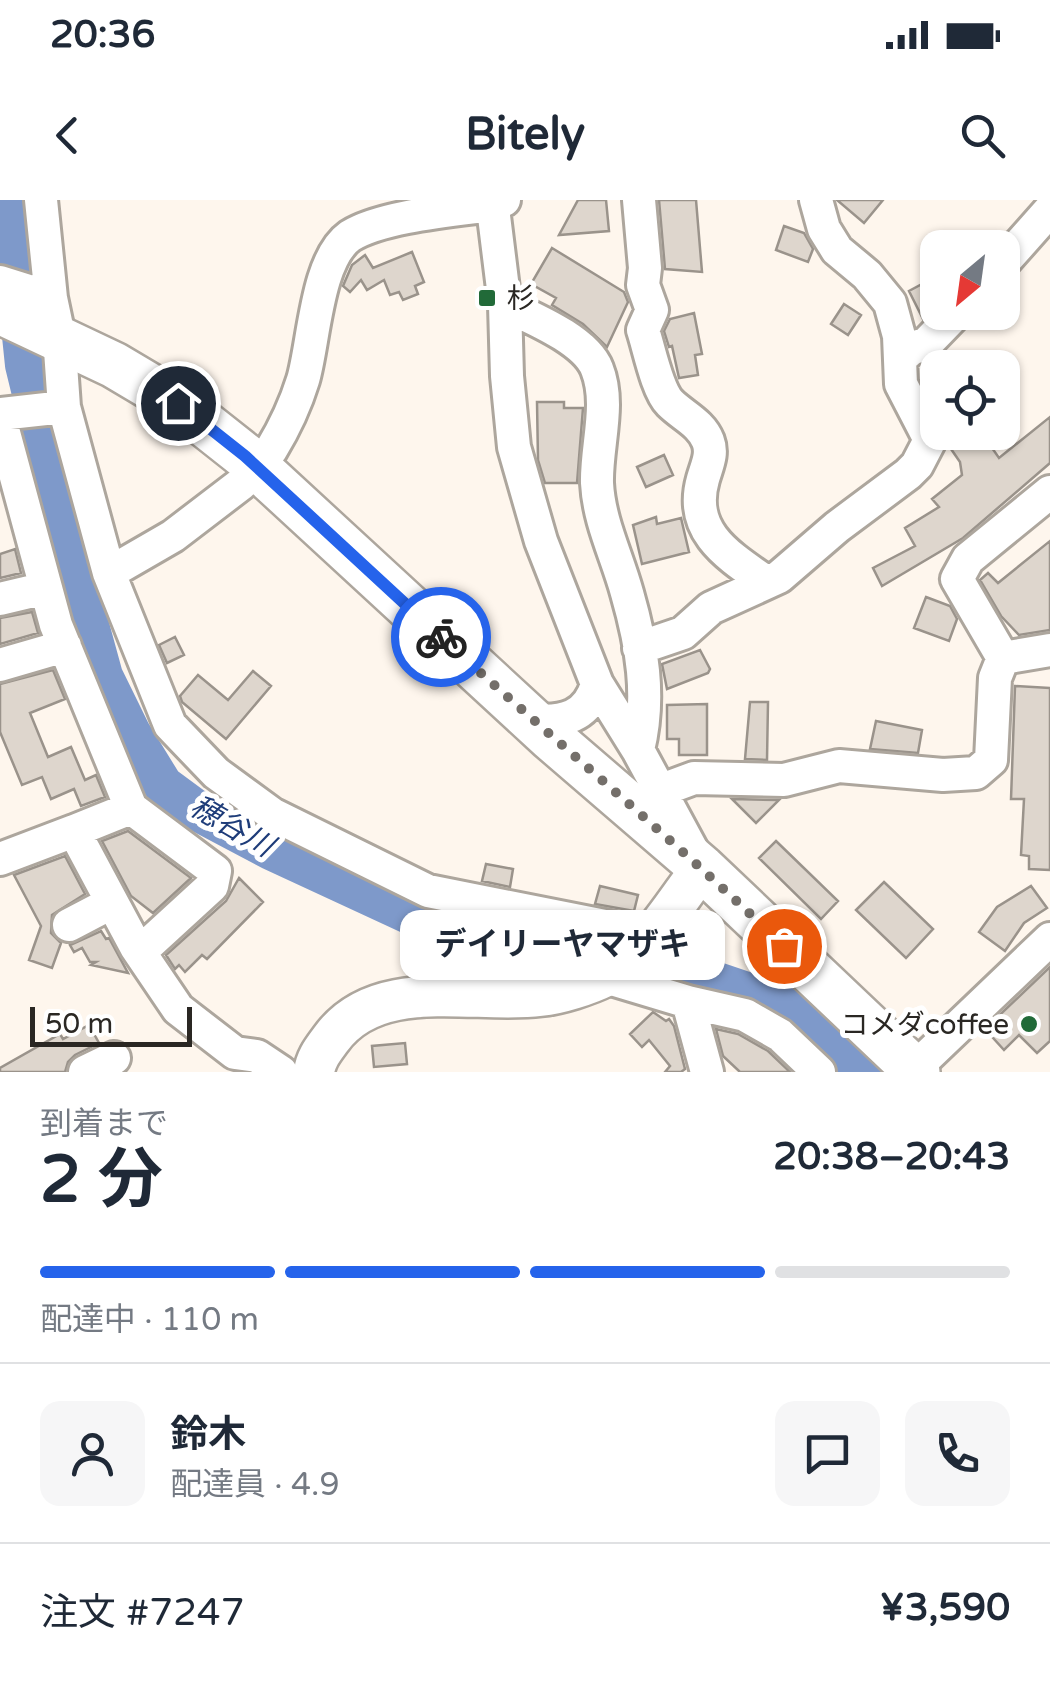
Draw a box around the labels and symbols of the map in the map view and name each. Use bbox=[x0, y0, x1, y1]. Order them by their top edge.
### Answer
north arrow bbox=[920, 230, 1020, 330]
place label: 杉 bbox=[507, 282, 535, 316]
marker: 杉 bbox=[476, 287, 498, 309]
pin bbox=[136, 361, 221, 446]
courier bbox=[391, 587, 491, 687]
water label: 穂谷川 bbox=[184, 788, 283, 866]
pin bbox=[742, 904, 827, 989]
callout: デイリーヤマザキ bbox=[399, 911, 724, 981]
scale bar bbox=[30, 1002, 192, 1046]
place label: コメダcoffee bbox=[841, 1008, 1009, 1042]
marker: コメダcoffee bbox=[1018, 1013, 1040, 1035]

